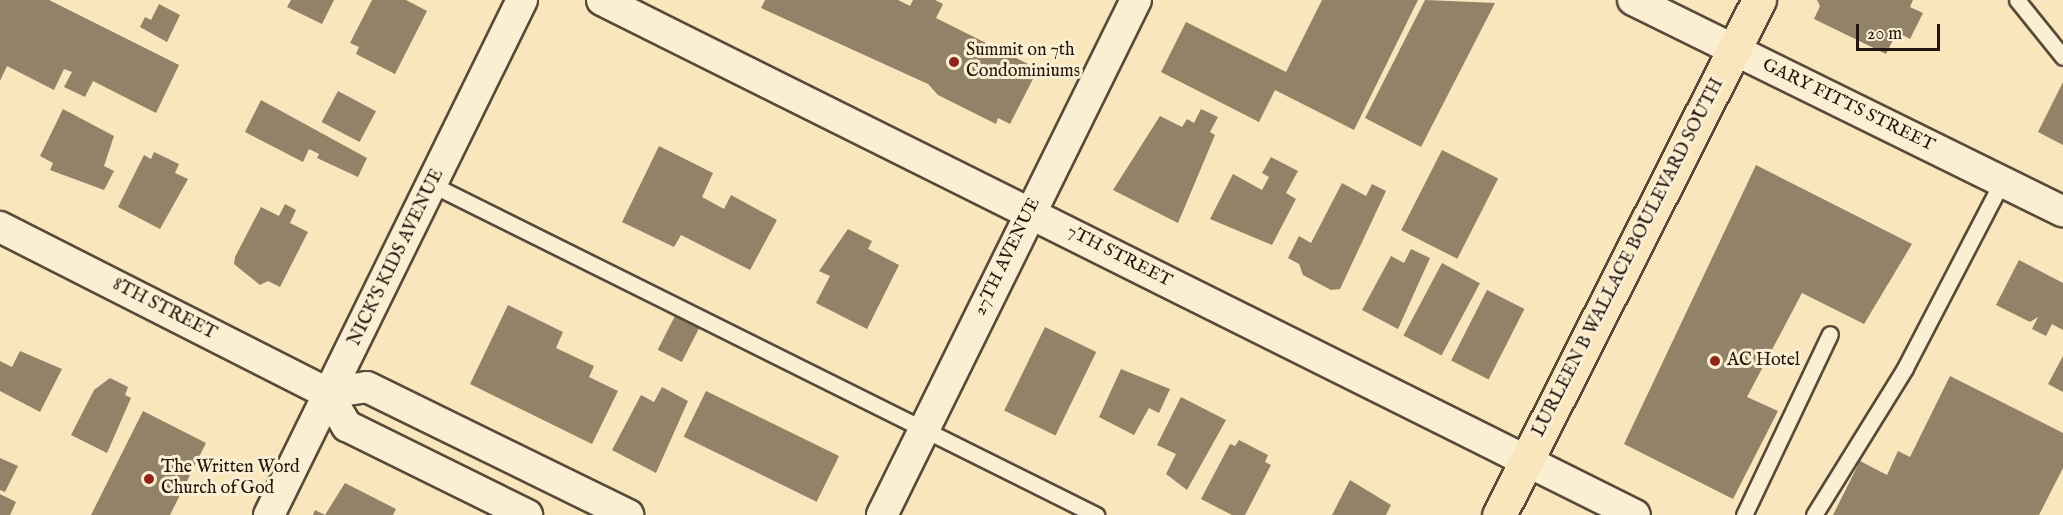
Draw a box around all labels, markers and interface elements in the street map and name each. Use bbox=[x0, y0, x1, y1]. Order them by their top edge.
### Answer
scale bar bbox=[1859, 12, 1943, 50]
text: 20 m bbox=[1867, 23, 1902, 46]
place label: Summit on 7th Condominiums bbox=[966, 41, 1080, 84]
marker: Summit on 7th Condominiums bbox=[947, 55, 961, 69]
street label: GARY FITTS STREET bbox=[1758, 55, 1938, 157]
street label: LURLEEN B WALLACE BOULEVARD SOUTH bbox=[1529, 75, 1729, 441]
street label: NICK'S KIDS AVENUE bbox=[345, 166, 449, 350]
street label: 27TH AVENUE bbox=[970, 195, 1046, 319]
street label: 7TH STREET bbox=[1063, 221, 1175, 293]
street label: 8TH STREET bbox=[109, 275, 219, 345]
place label: AC Hotel bbox=[1727, 350, 1800, 372]
marker: AC Hotel bbox=[1708, 354, 1722, 368]
place label: The Written Word Church of God bbox=[161, 458, 300, 500]
marker: The Written Word Church of God bbox=[142, 472, 156, 486]

